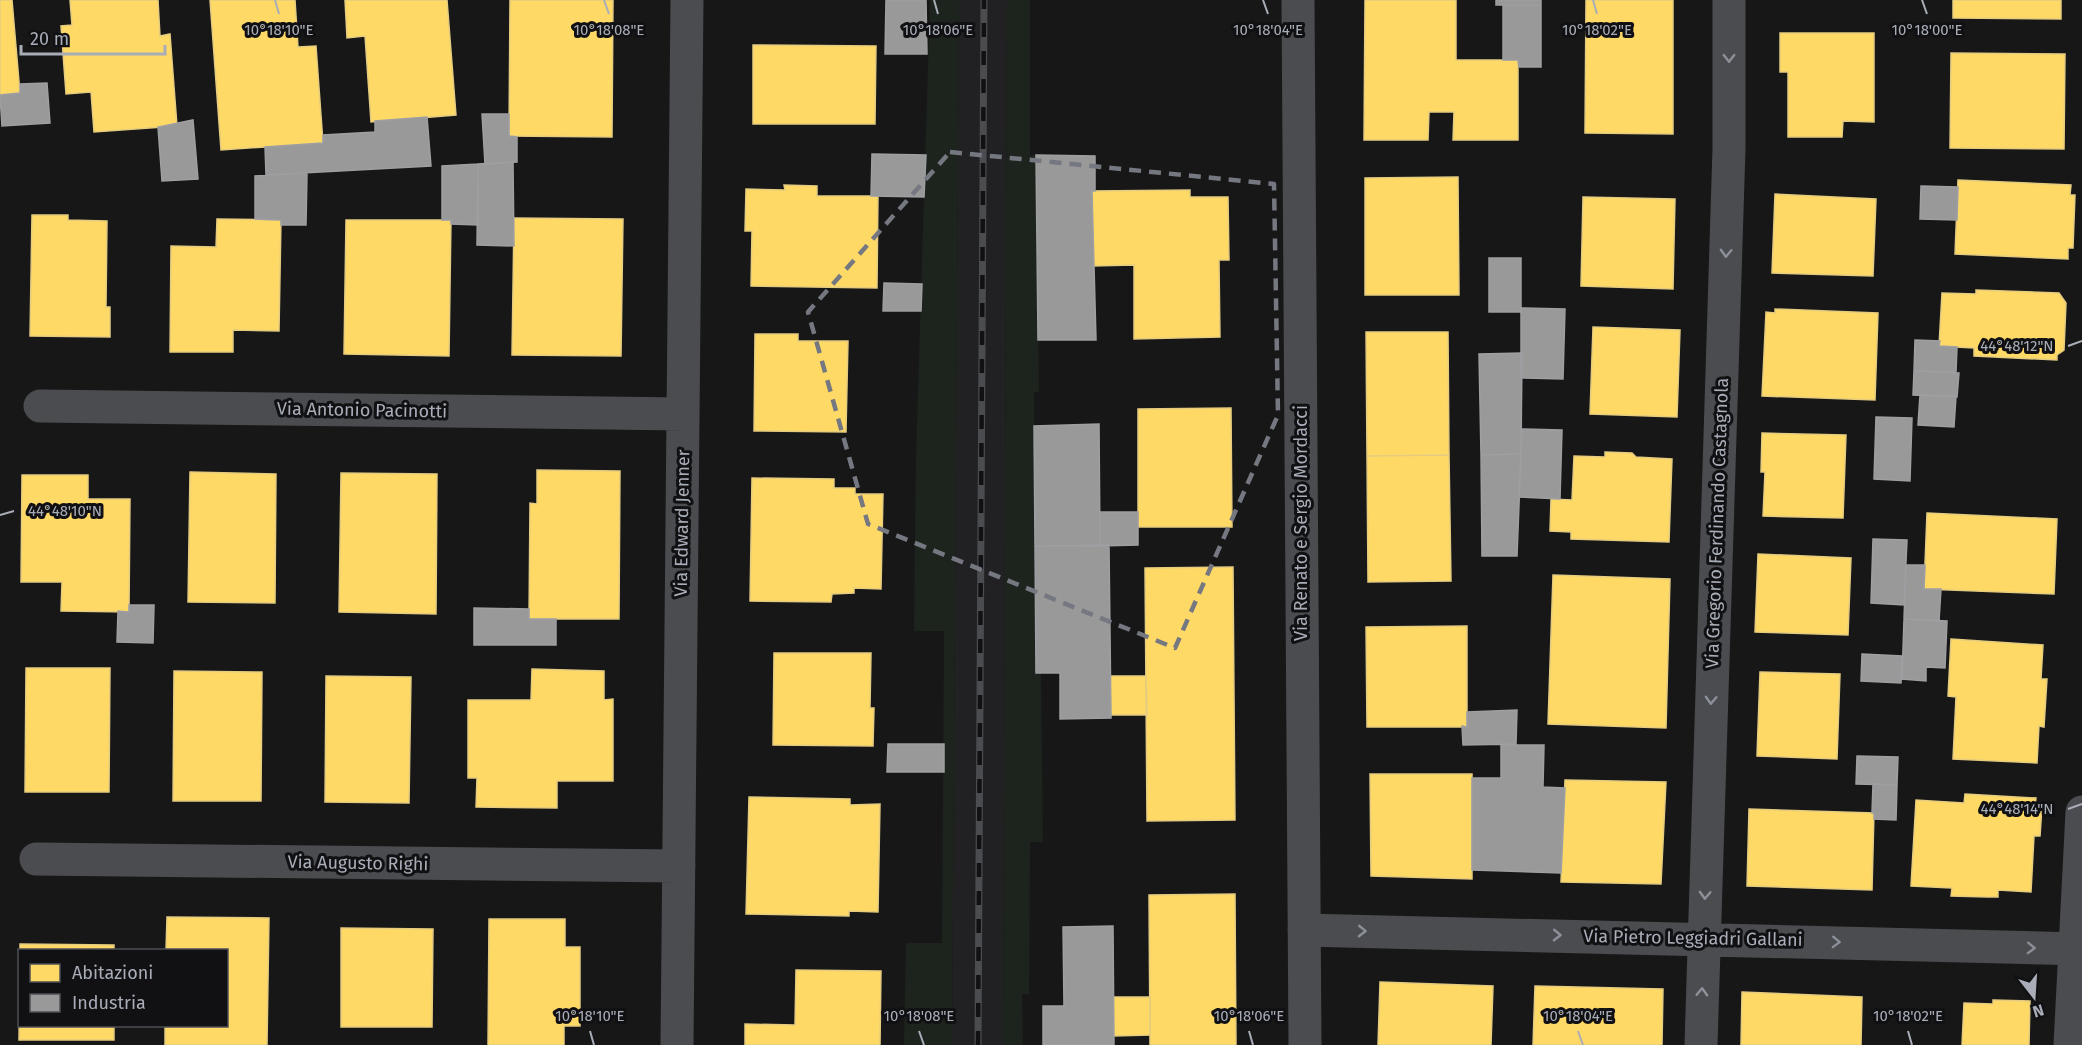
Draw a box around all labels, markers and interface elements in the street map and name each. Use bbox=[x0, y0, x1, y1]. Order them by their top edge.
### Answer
scale bar bbox=[21, 18, 165, 56]
text: 10°18'10"E bbox=[244, 21, 314, 39]
text: 10°18'08"E bbox=[574, 21, 644, 39]
text: 10°18'06"E bbox=[903, 21, 973, 39]
text: 10°18'04"E bbox=[1233, 21, 1303, 39]
text: 10°18'02"E bbox=[1562, 21, 1632, 39]
text: 10°18'00"E bbox=[1892, 21, 1962, 39]
text: 20 m bbox=[30, 28, 69, 50]
one-way arrow bbox=[1723, 54, 1735, 63]
one-way arrow bbox=[1719, 249, 1732, 258]
text: 44°48'12"N bbox=[1980, 337, 2054, 355]
street label: Via Gregorio Ferdinando Castagnola bbox=[1701, 377, 1733, 669]
street label: Via Antonio Pacinotti bbox=[277, 398, 447, 422]
street label: Via Renato e Sergio Mordacci bbox=[1290, 405, 1312, 641]
street label: Via Edward Jenner bbox=[670, 449, 694, 597]
text: 44°48'10"N bbox=[28, 502, 102, 520]
one-way arrow bbox=[1705, 696, 1718, 705]
text: 44°48'14"N bbox=[1980, 800, 2054, 818]
street label: Via Augusto Righi bbox=[287, 851, 429, 875]
one-way arrow bbox=[1699, 891, 1712, 900]
one-way arrow bbox=[1358, 925, 1367, 937]
street label: Via Pietro Leggiadri Gallani bbox=[1583, 925, 1803, 951]
one-way arrow bbox=[1553, 929, 1562, 941]
one-way arrow bbox=[1832, 936, 1841, 948]
one-way arrow bbox=[2027, 941, 2036, 954]
legend bbox=[18, 949, 228, 1027]
text: Abitazioni bbox=[72, 962, 153, 984]
north arrow bbox=[2004, 967, 2064, 1027]
one-way arrow bbox=[1696, 987, 1709, 996]
text: Industria bbox=[72, 992, 146, 1014]
text: N bbox=[2030, 1000, 2046, 1022]
text: 10°18'10"E bbox=[555, 1007, 625, 1025]
text: 10°18'08"E bbox=[884, 1007, 954, 1025]
text: 10°18'06"E bbox=[1214, 1007, 1284, 1025]
text: 10°18'04"E bbox=[1543, 1007, 1613, 1025]
text: 10°18'02"E bbox=[1873, 1007, 1943, 1025]

